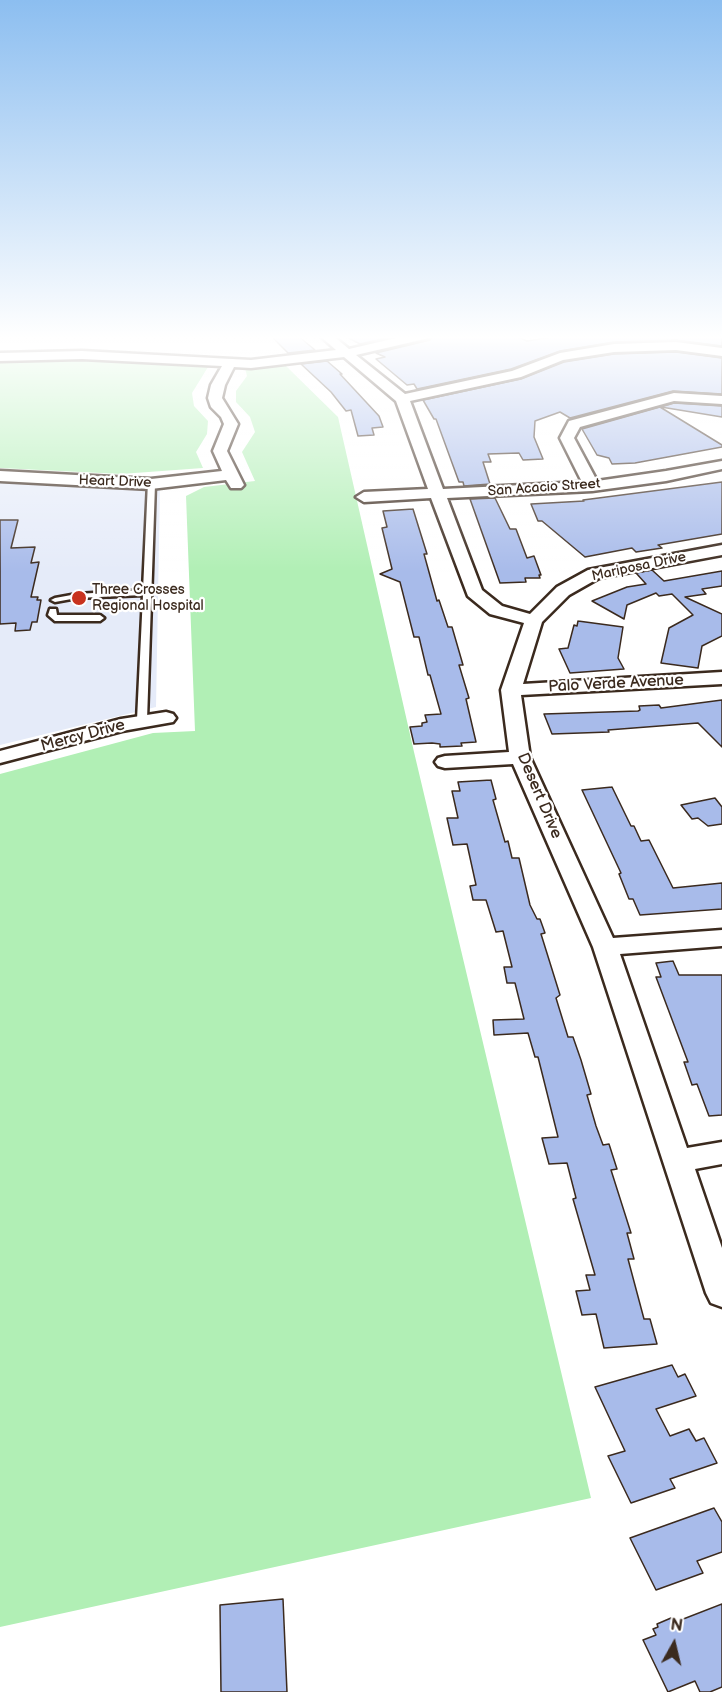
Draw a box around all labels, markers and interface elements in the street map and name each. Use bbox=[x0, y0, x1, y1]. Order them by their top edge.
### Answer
street label: Heart Drive bbox=[78, 472, 152, 492]
street label: San Acacio Street bbox=[487, 476, 601, 500]
street label: Mariposa Drive bbox=[590, 549, 688, 585]
place label: Three Crosses Regional Hospital bbox=[92, 582, 204, 614]
marker: Three Crosses Regional Hospital bbox=[70, 589, 88, 607]
street label: Palo Verde Avenue bbox=[548, 671, 684, 697]
street label: Mercy Drive bbox=[39, 716, 127, 756]
street label: Desert Drive bbox=[512, 750, 566, 842]
north arrow bbox=[644, 1614, 704, 1674]
text: N bbox=[669, 1615, 684, 1636]

